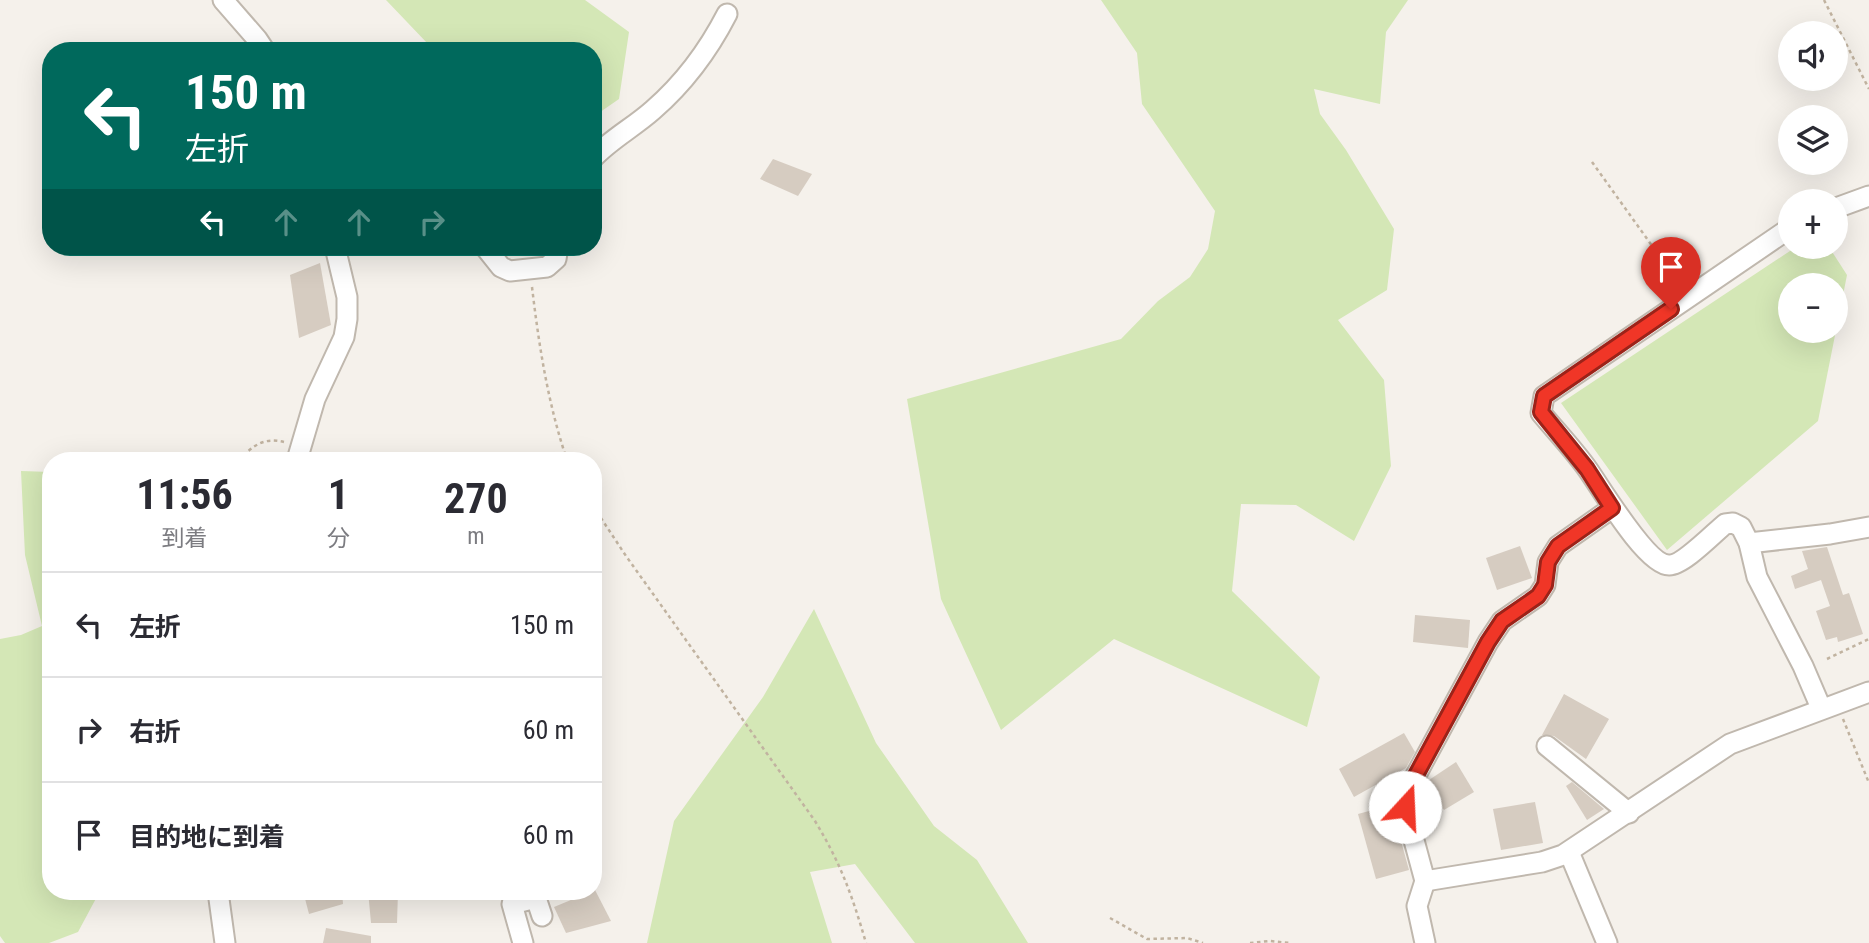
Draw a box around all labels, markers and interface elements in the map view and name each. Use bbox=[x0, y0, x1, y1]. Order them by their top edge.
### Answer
map controls bbox=[1778, 21, 1848, 343]
button: sound bbox=[1778, 21, 1848, 91]
text: 150 m bbox=[185, 64, 307, 121]
icon: left bbox=[70, 70, 161, 161]
button: layers bbox=[1778, 105, 1848, 175]
text: 左折 bbox=[185, 130, 249, 168]
button: + bbox=[1778, 189, 1848, 259]
icon: left bbox=[194, 203, 232, 241]
icon: ahead bbox=[267, 203, 305, 241]
icon: ahead bbox=[340, 203, 378, 241]
icon: right bbox=[413, 203, 451, 241]
pin bbox=[1641, 237, 1701, 309]
icon: arrive bbox=[1652, 248, 1690, 286]
button: − bbox=[1778, 273, 1848, 343]
text: 11:56 bbox=[136, 470, 233, 519]
text: 1 bbox=[328, 470, 349, 519]
text: 270 bbox=[444, 474, 508, 523]
text: m bbox=[467, 523, 485, 550]
text: 到着 bbox=[161, 525, 207, 552]
text: 分 bbox=[327, 525, 350, 552]
icon: left bbox=[70, 606, 108, 644]
text: 150 m bbox=[510, 610, 574, 640]
text: 左折 bbox=[129, 612, 181, 642]
icon: right bbox=[70, 711, 108, 749]
text: 60 m bbox=[523, 715, 574, 745]
text: 右折 bbox=[129, 717, 181, 747]
position arrow bbox=[1368, 770, 1442, 844]
icon: arrive bbox=[70, 816, 108, 854]
text: 60 m bbox=[523, 820, 574, 850]
text: 目的地に到着 bbox=[129, 822, 285, 852]

